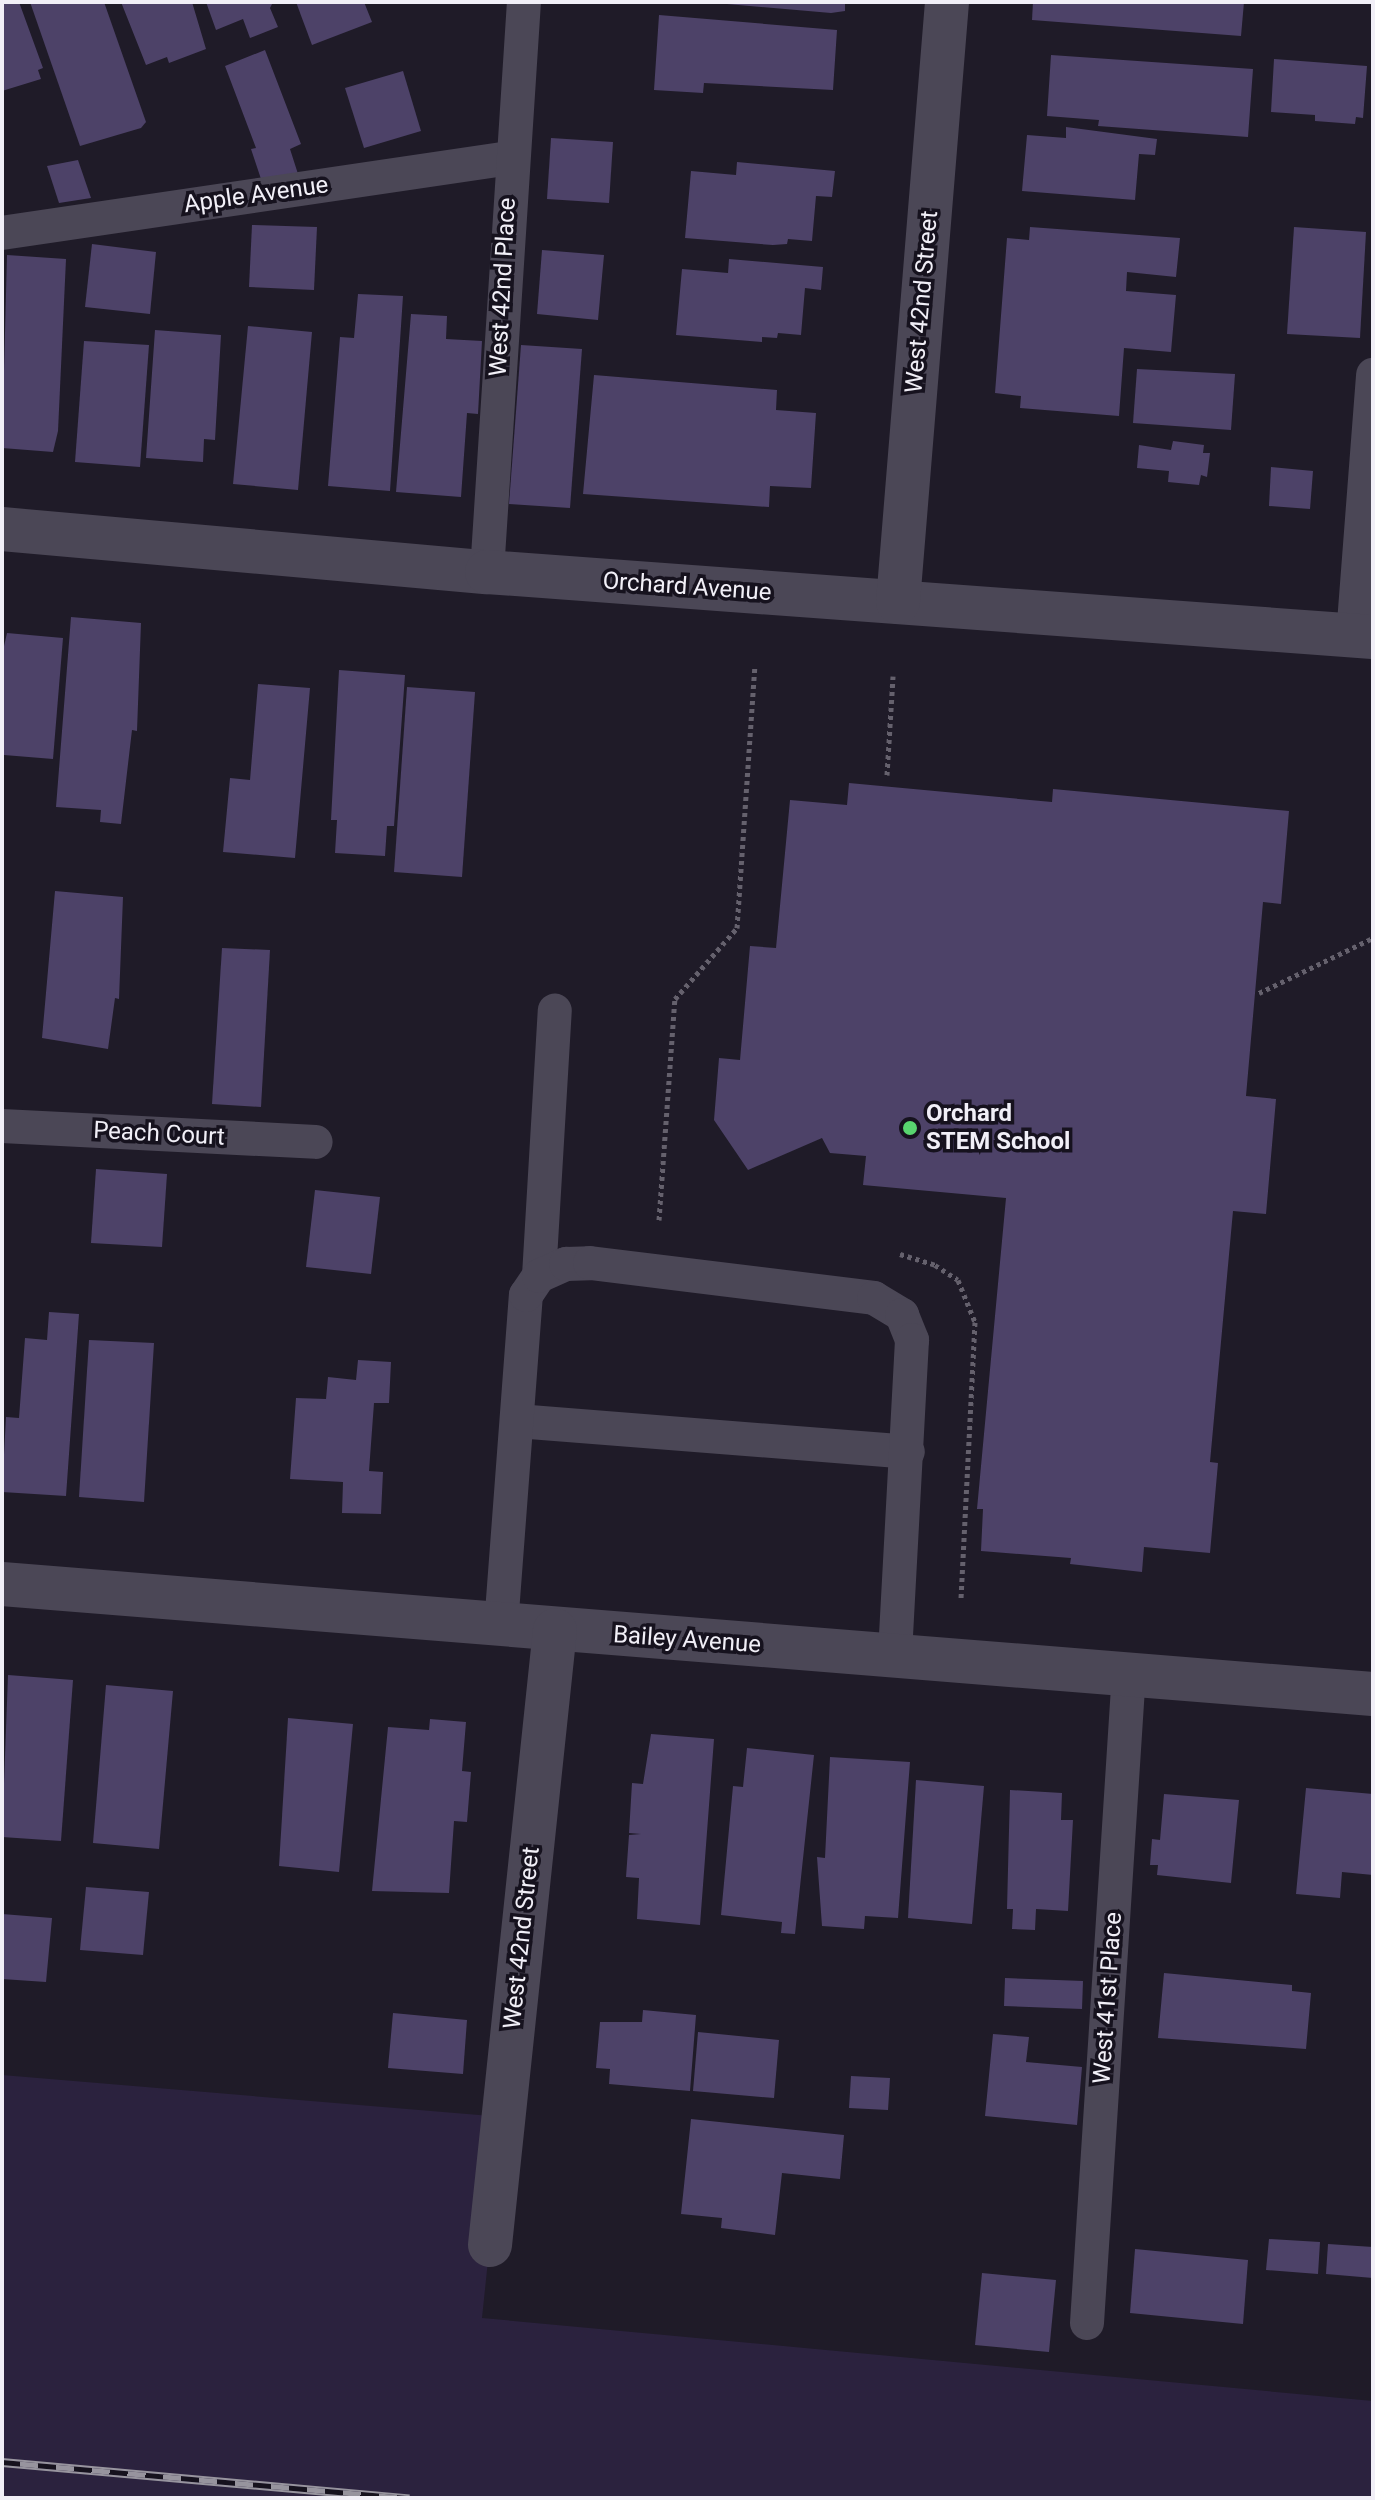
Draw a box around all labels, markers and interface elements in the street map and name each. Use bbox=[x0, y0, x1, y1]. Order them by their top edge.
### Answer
street label: Apple Avenue bbox=[182, 171, 330, 219]
street label: West 42nd Place bbox=[484, 197, 522, 377]
street label: West 42nd Street bbox=[900, 210, 944, 394]
street label: Orchard Avenue bbox=[602, 567, 772, 607]
place label: Orchard STEM School bbox=[926, 1100, 1070, 1156]
street label: Peach Court bbox=[93, 1116, 225, 1152]
marker: Orchard STEM School bbox=[901, 1119, 919, 1137]
street label: Bailey Avenue bbox=[612, 1620, 762, 1660]
street label: West 42nd Street bbox=[498, 1846, 546, 2030]
street label: West 41st Place bbox=[1088, 1911, 1128, 2085]

